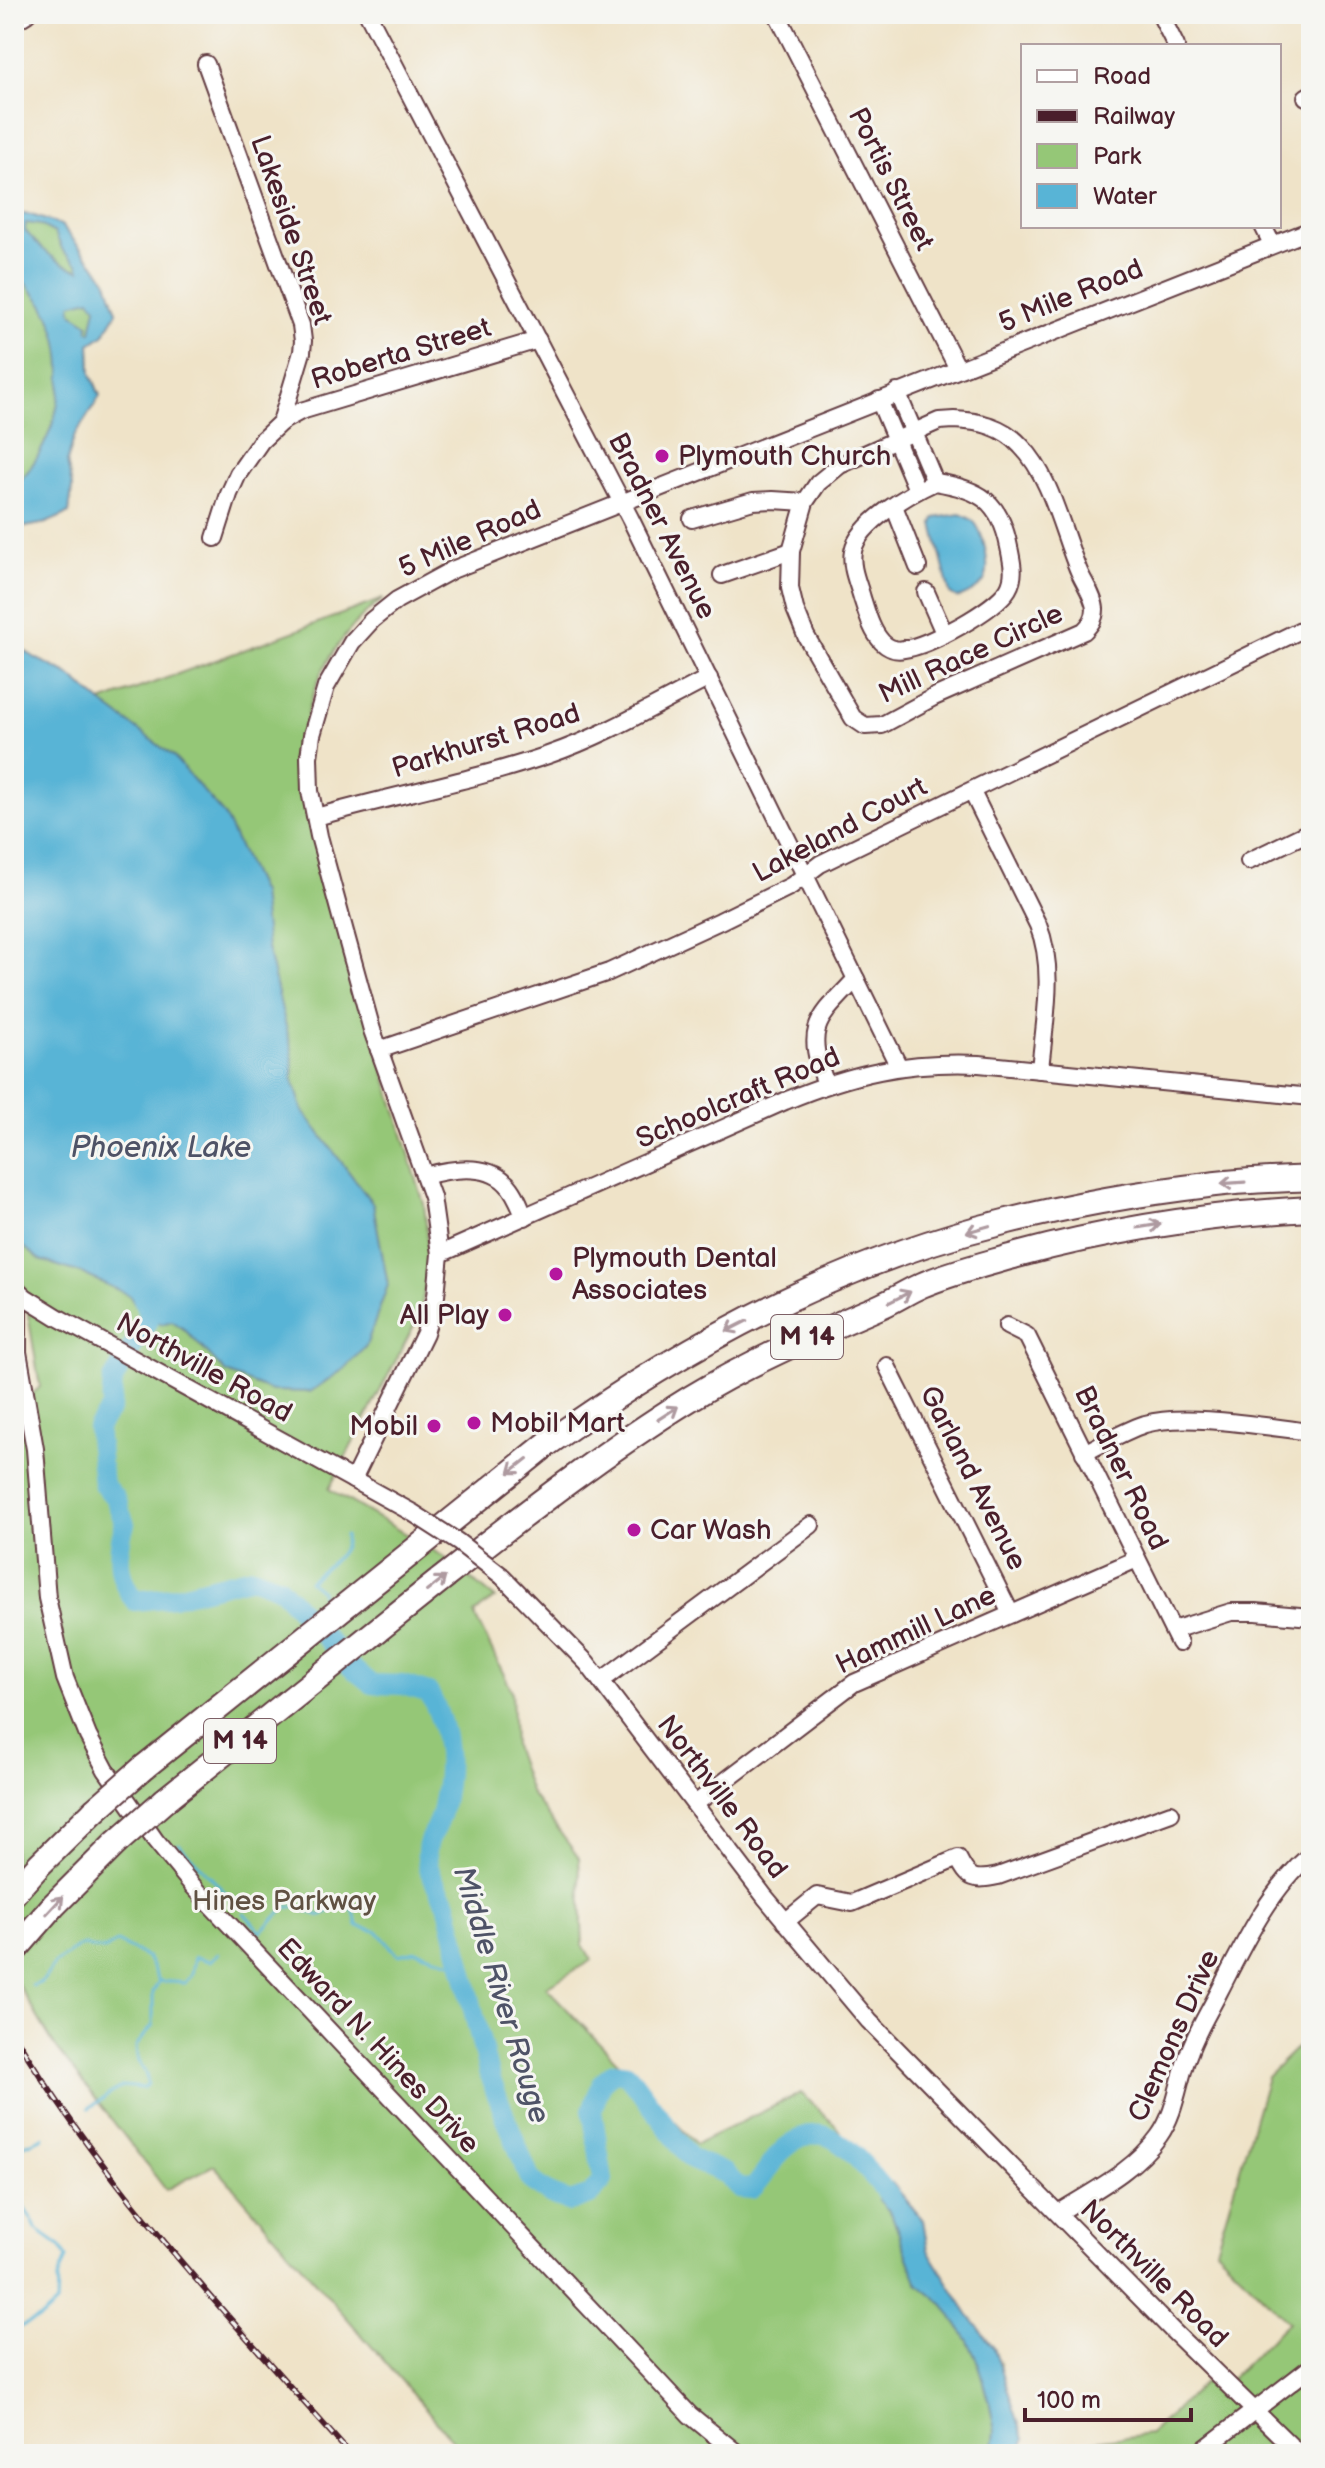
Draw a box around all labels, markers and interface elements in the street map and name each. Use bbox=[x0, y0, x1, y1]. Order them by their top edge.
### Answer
legend bbox=[1021, 44, 1281, 228]
text: Road bbox=[1093, 62, 1151, 91]
street label: Portis Street bbox=[841, 102, 941, 256]
text: Railway bbox=[1093, 102, 1175, 131]
street label: Lakeside Street bbox=[243, 131, 339, 329]
text: Park bbox=[1093, 142, 1141, 171]
text: Water bbox=[1093, 182, 1157, 211]
street label: 5 Mile Road bbox=[994, 252, 1148, 340]
street label: Roberta Street bbox=[307, 311, 495, 397]
street label: Bradner Avenue bbox=[601, 427, 723, 625]
place label: Plymouth Church bbox=[678, 440, 891, 473]
marker: Plymouth Church bbox=[653, 447, 671, 465]
street label: 5 Mile Road bbox=[394, 493, 546, 585]
street label: Mill Race Circle bbox=[874, 597, 1068, 711]
street label: Parkhurst Road bbox=[388, 697, 584, 785]
street label: Lakeland Court bbox=[747, 770, 933, 890]
street label: Schoolcraft Road bbox=[631, 1040, 845, 1156]
water label: Phoenix Lake bbox=[71, 1130, 251, 1166]
one-way arrow bbox=[1220, 1176, 1247, 1191]
one-way arrow bbox=[1136, 1218, 1161, 1233]
one-way arrow bbox=[965, 1222, 991, 1237]
place label: Plymouth Dental Associates bbox=[572, 1242, 777, 1307]
marker: Plymouth Dental Associates bbox=[547, 1265, 565, 1283]
one-way arrow bbox=[887, 1288, 911, 1304]
place label: All Play bbox=[400, 1299, 489, 1332]
street label: Northville Road bbox=[110, 1306, 298, 1430]
marker: All Play bbox=[496, 1306, 514, 1324]
road number: M 14 bbox=[771, 1315, 843, 1359]
one-way arrow bbox=[725, 1319, 749, 1334]
street label: Garland Avenue bbox=[912, 1380, 1034, 1576]
street label: Bradner Road bbox=[1067, 1381, 1175, 1555]
one-way arrow bbox=[656, 1405, 678, 1421]
place label: Mobil Mart bbox=[490, 1407, 626, 1440]
place label: Mobil bbox=[349, 1410, 418, 1443]
marker: Mobil Mart bbox=[465, 1414, 483, 1432]
marker: Mobil bbox=[425, 1417, 443, 1435]
one-way arrow bbox=[508, 1457, 529, 1475]
place label: Car Wash bbox=[650, 1514, 771, 1547]
marker: Car Wash bbox=[625, 1521, 643, 1539]
one-way arrow bbox=[425, 1575, 446, 1593]
street label: Hammill Lane bbox=[831, 1579, 1001, 1681]
street label: Northville Road bbox=[650, 1709, 794, 1885]
road number: M 14 bbox=[204, 1719, 276, 1763]
water label: Middle River Rouge bbox=[445, 1862, 557, 2128]
park label: Hines Parkway bbox=[192, 1885, 376, 1918]
one-way arrow bbox=[45, 1895, 63, 1915]
street label: Edward N. Hines Drive bbox=[270, 1932, 486, 2160]
street label: Clemons Drive bbox=[1121, 1945, 1227, 2127]
street label: Northville Road bbox=[1073, 2193, 1235, 2355]
scale bar bbox=[1025, 2372, 1191, 2422]
text: 100 m bbox=[1037, 2386, 1101, 2415]

